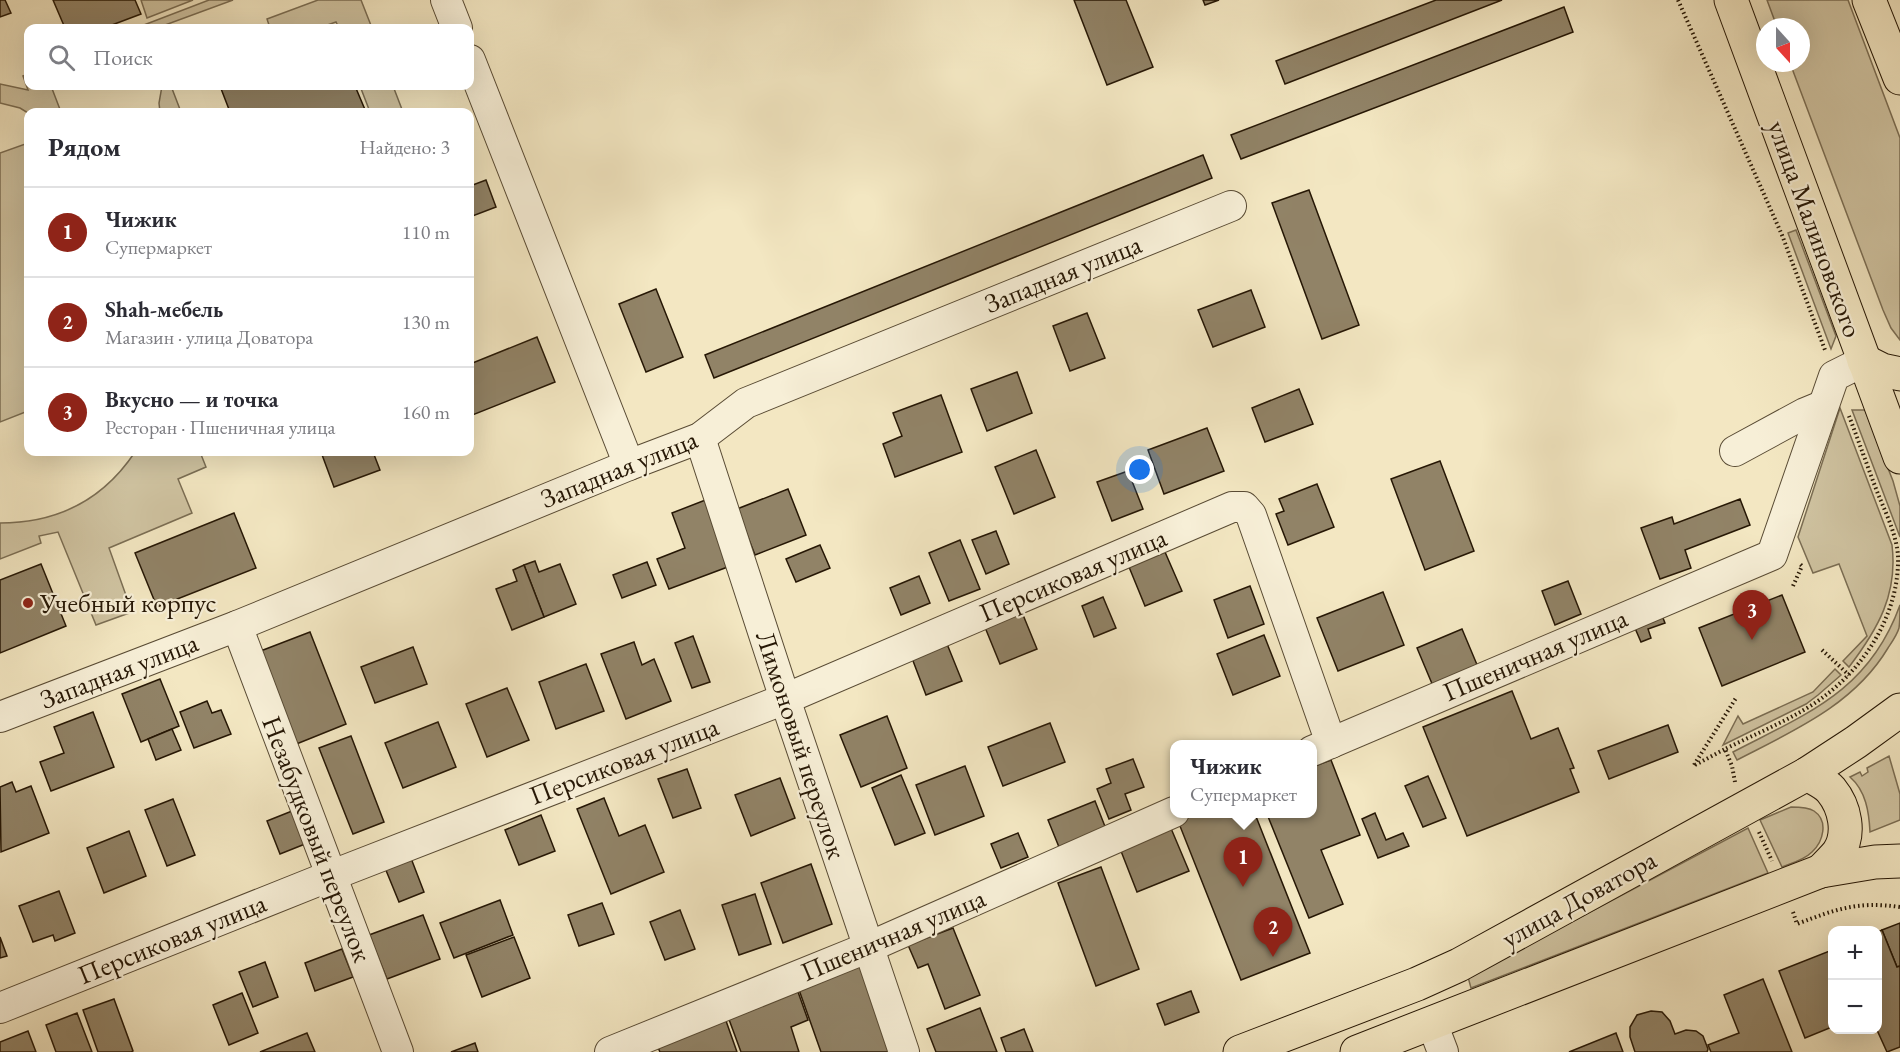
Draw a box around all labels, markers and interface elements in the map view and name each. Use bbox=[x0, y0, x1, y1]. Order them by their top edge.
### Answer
north arrow bbox=[1756, 18, 1810, 72]
search box bbox=[24, 24, 474, 90]
icon: search bbox=[45, 41, 78, 74]
text: Поиск bbox=[93, 43, 153, 72]
street label: улица Малиновского bbox=[1760, 116, 1871, 342]
text: Рядом bbox=[48, 130, 121, 164]
text: Найдено: 3 bbox=[359, 134, 450, 160]
text: Чижик bbox=[105, 205, 177, 234]
text: 1 bbox=[62, 219, 73, 245]
text: 110 m bbox=[402, 219, 450, 245]
street label: Западная улица bbox=[979, 226, 1147, 321]
text: Супермаркет bbox=[105, 234, 212, 260]
text: Shah-мебель bbox=[105, 295, 223, 324]
text: 2 bbox=[62, 309, 73, 335]
text: 130 m bbox=[402, 309, 450, 335]
text: Магазин · улица Доватора bbox=[105, 324, 313, 350]
text: Вкусно — и точка bbox=[105, 385, 278, 414]
text: 3 bbox=[62, 399, 73, 425]
text: 160 m bbox=[402, 399, 450, 425]
text: Ресторан · Пшеничная улица bbox=[105, 414, 335, 440]
street label: Западная улица bbox=[535, 421, 703, 516]
your location bbox=[1125, 455, 1154, 484]
street label: Персиковая улица bbox=[974, 519, 1172, 630]
place label: Учебный корпус bbox=[39, 585, 216, 620]
pin: 3 bbox=[1732, 590, 1772, 640]
marker: Учебный корпус bbox=[21, 596, 35, 610]
street label: Пшеничная улица bbox=[1437, 600, 1633, 709]
street label: Западная улица bbox=[35, 624, 203, 717]
street label: Лимоновый переулок bbox=[748, 626, 855, 863]
street label: Персиковая улица bbox=[524, 708, 724, 813]
street label: Незабудковый переулок bbox=[254, 711, 381, 967]
popup bbox=[1170, 740, 1317, 818]
text: Чижик bbox=[1190, 752, 1262, 781]
text: Супермаркет bbox=[1190, 781, 1297, 807]
pin: 1 bbox=[1224, 838, 1262, 887]
street label: улица Доватора bbox=[1495, 842, 1663, 956]
street label: Пшеничная улица bbox=[795, 880, 991, 989]
street label: Персиковая улица bbox=[72, 885, 271, 992]
pin: 2 bbox=[1254, 908, 1292, 957]
map controls bbox=[1828, 926, 1882, 1034]
button: + bbox=[1828, 926, 1882, 980]
button: − bbox=[1828, 980, 1882, 1034]

